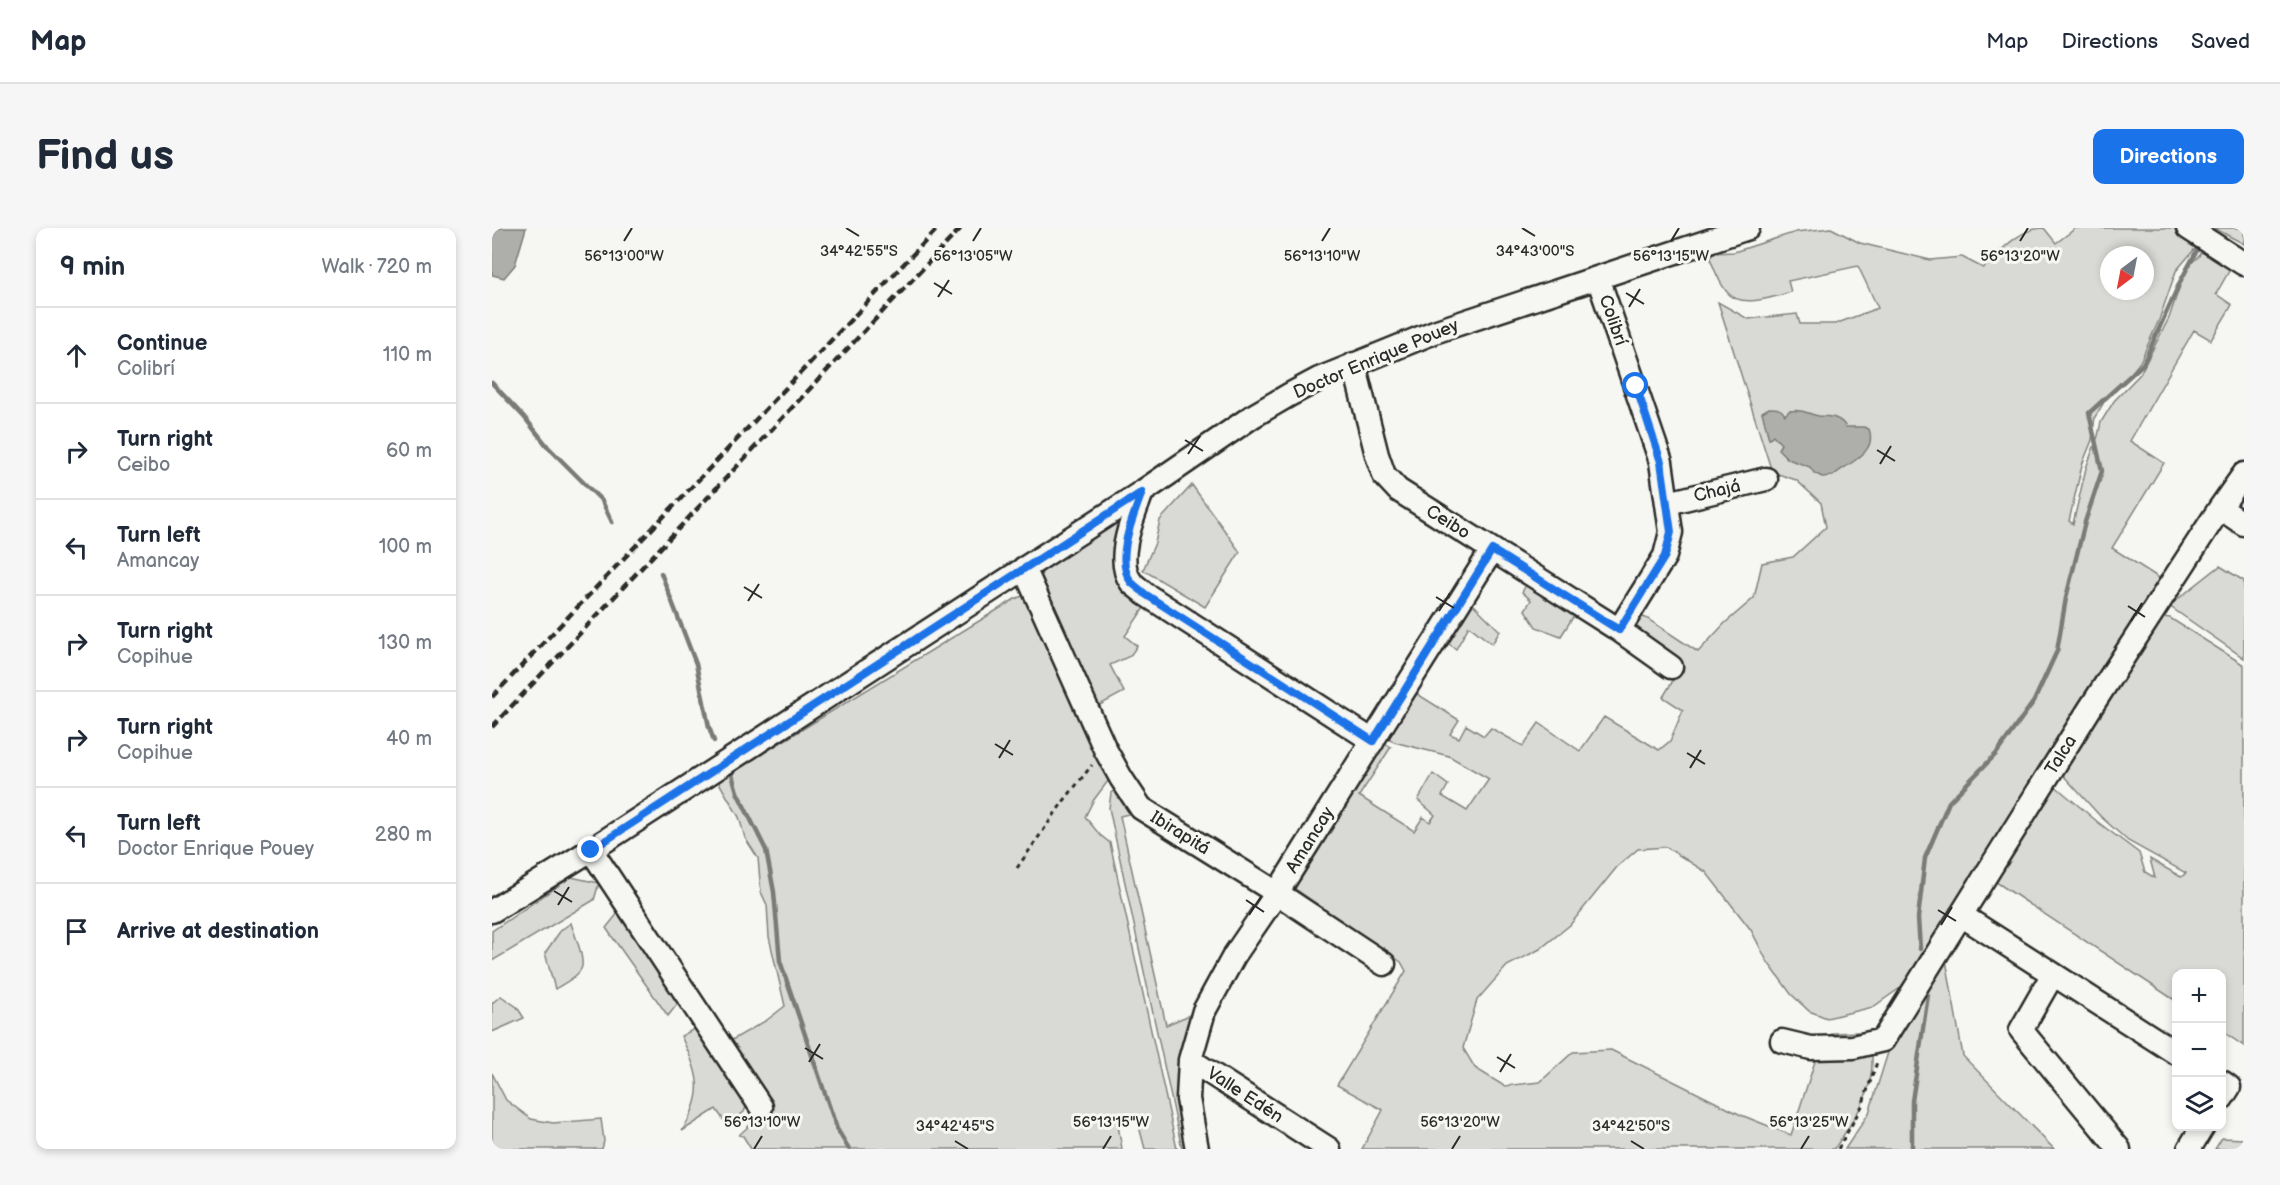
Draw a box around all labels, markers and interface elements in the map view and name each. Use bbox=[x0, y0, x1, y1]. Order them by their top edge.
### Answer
text: Map bbox=[30, 25, 86, 58]
text: Map bbox=[1986, 29, 2029, 54]
text: Directions bbox=[2062, 29, 2158, 54]
text: Saved bbox=[2191, 29, 2250, 54]
button: Directions bbox=[2093, 129, 2244, 184]
text: Find us bbox=[36, 131, 174, 182]
text: 34°42'55"S bbox=[820, 242, 898, 261]
text: 34°43'00"S bbox=[1496, 242, 1574, 261]
north arrow bbox=[2100, 246, 2154, 300]
text: 56°13'00"W bbox=[584, 247, 664, 266]
text: 56°13'05"W bbox=[933, 247, 1013, 266]
text: 56°13'10"W bbox=[1284, 247, 1361, 266]
text: 56°13'15"W bbox=[1633, 247, 1710, 266]
text: 56°13'20"W bbox=[1980, 247, 2060, 266]
text: 9 min bbox=[60, 252, 125, 283]
text: Walk · 720 m bbox=[321, 255, 432, 279]
street label: Colibrí bbox=[1595, 292, 1632, 349]
street label: Doctor Enrique Pouey bbox=[1290, 314, 1463, 403]
text: Continue bbox=[117, 330, 207, 357]
icon: ahead bbox=[60, 339, 93, 372]
text: 110 m bbox=[383, 343, 432, 367]
text: Colibrí bbox=[117, 357, 175, 381]
route start bbox=[1622, 372, 1648, 398]
text: Turn right bbox=[117, 426, 213, 453]
icon: right bbox=[60, 435, 93, 468]
text: 60 m bbox=[386, 439, 432, 463]
text: Ceibo bbox=[117, 453, 170, 477]
street label: Chajá bbox=[1692, 475, 1742, 507]
street label: Ceibo bbox=[1422, 500, 1474, 544]
text: Turn left bbox=[117, 522, 201, 549]
icon: left bbox=[60, 531, 93, 564]
text: 100 m bbox=[379, 535, 432, 559]
text: Amancay bbox=[117, 549, 199, 573]
text: Turn right bbox=[117, 618, 213, 645]
icon: right bbox=[60, 627, 93, 660]
text: 130 m bbox=[378, 631, 432, 655]
text: Copihue bbox=[117, 645, 193, 669]
text: Turn right bbox=[117, 714, 213, 741]
icon: right bbox=[60, 723, 93, 756]
text: 40 m bbox=[386, 727, 432, 751]
street label: Talca bbox=[2041, 731, 2081, 779]
text: Copihue bbox=[117, 741, 193, 765]
street label: Amancay bbox=[1281, 802, 1339, 877]
street label: Ibirapitá bbox=[1146, 807, 1214, 859]
text: Turn left bbox=[117, 810, 201, 837]
icon: left bbox=[60, 819, 93, 852]
text: 280 m bbox=[375, 823, 432, 847]
route end bbox=[577, 836, 603, 862]
text: Doctor Enrique Pouey bbox=[117, 837, 314, 861]
icon: arrive bbox=[60, 915, 93, 948]
text: Arrive at destination bbox=[117, 918, 319, 945]
map controls bbox=[2172, 969, 2226, 1131]
button: + bbox=[2172, 969, 2226, 1023]
button: − bbox=[2172, 1023, 2226, 1077]
street label: Valle Edén bbox=[1203, 1063, 1287, 1127]
button: layers bbox=[2172, 1077, 2226, 1131]
text: 56°13'10"W bbox=[724, 1113, 801, 1132]
text: 56°13'15"W bbox=[1073, 1113, 1150, 1132]
text: 56°13'20"W bbox=[1420, 1113, 1500, 1132]
text: 56°13'25"W bbox=[1769, 1113, 1849, 1132]
text: 34°42'45"S bbox=[916, 1117, 994, 1136]
text: 34°42'50"S bbox=[1592, 1117, 1670, 1136]

